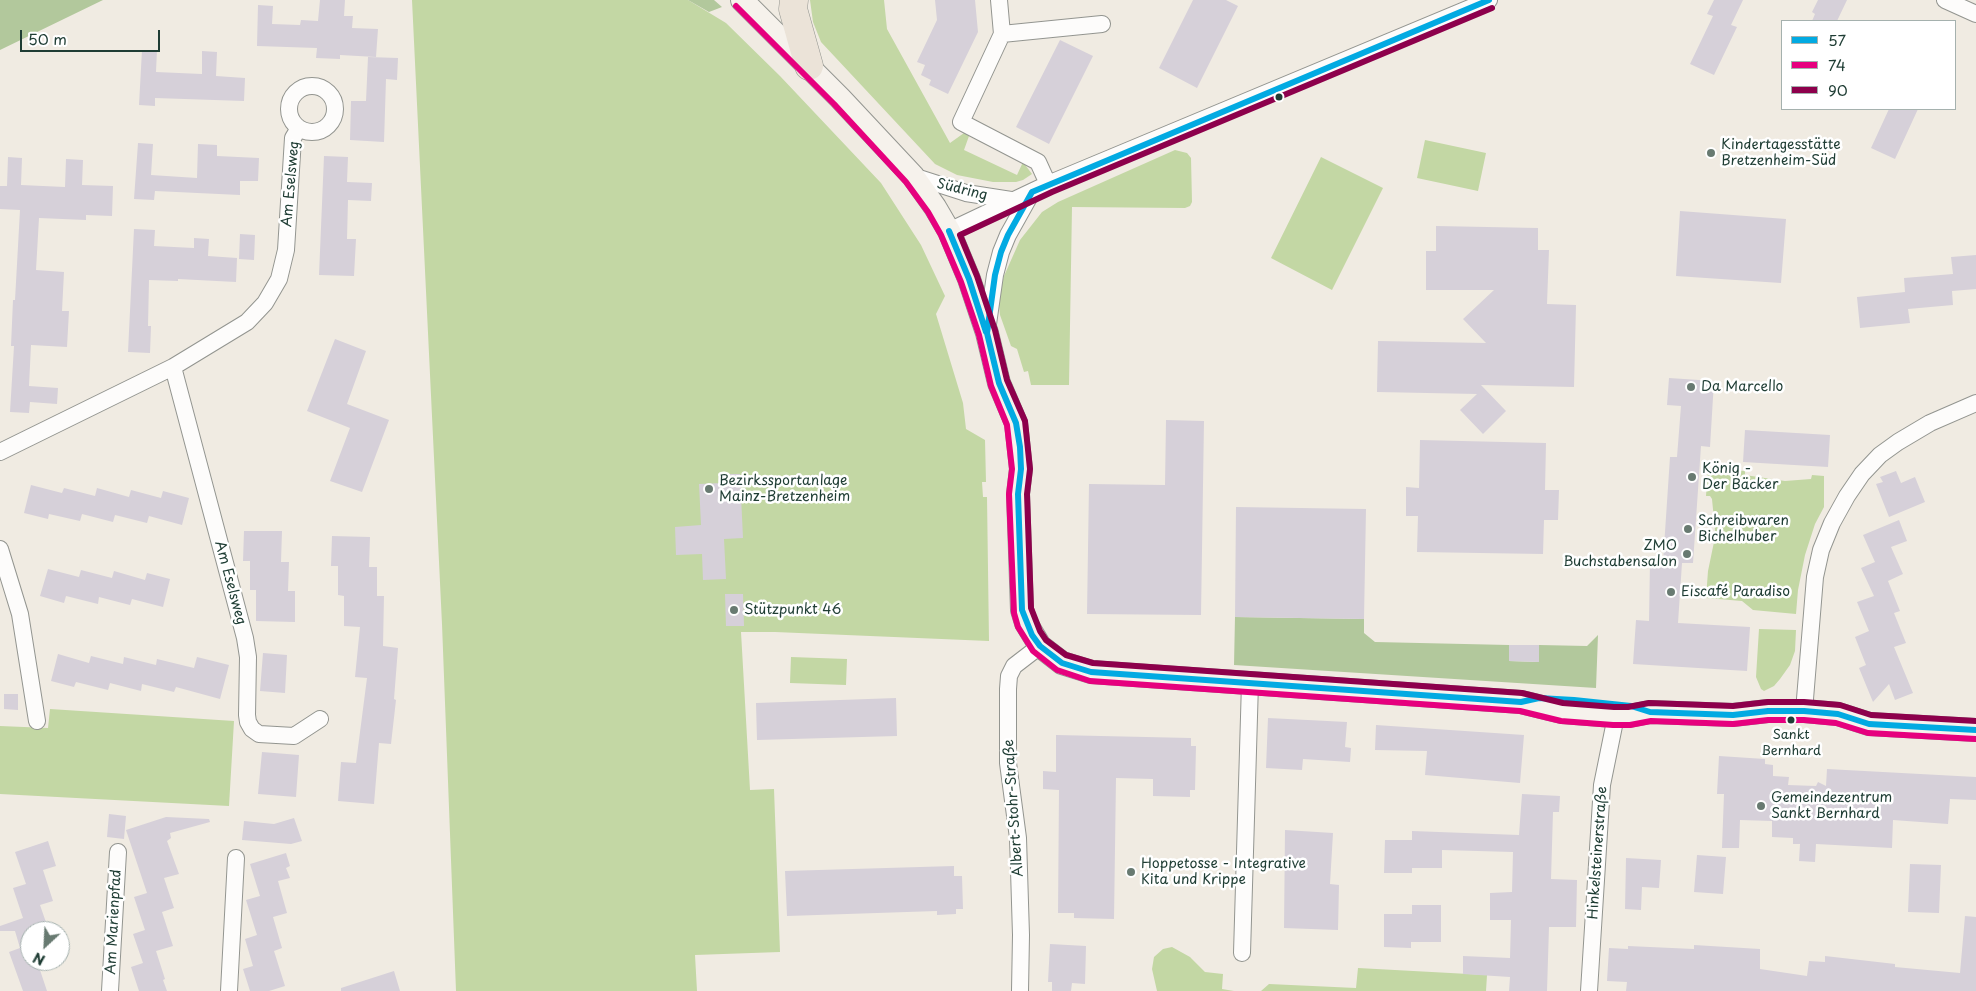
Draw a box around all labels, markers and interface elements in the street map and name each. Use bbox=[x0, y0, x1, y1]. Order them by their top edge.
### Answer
scale bar bbox=[22, 20, 162, 52]
legend bbox=[1781, 20, 1956, 110]
text: 50 m bbox=[28, 27, 67, 50]
text: 57 bbox=[1828, 28, 1846, 51]
text: 74 bbox=[1828, 53, 1846, 76]
text: 90 bbox=[1828, 78, 1848, 101]
unlabelled marker bbox=[1274, 92, 1284, 102]
place label: Kindertagesstätte Bretzenheim-Süd bbox=[1721, 137, 1841, 170]
street label: Am Eselsweg bbox=[279, 140, 303, 228]
marker: Kindertagesstätte Bretzenheim-Süd bbox=[1705, 147, 1717, 159]
street label: Südring bbox=[935, 176, 989, 204]
place label: Da Marcello bbox=[1701, 379, 1783, 395]
marker: Da Marcello bbox=[1685, 381, 1697, 393]
place label: König - Der Bäcker bbox=[1702, 461, 1778, 494]
marker: König - Der Bäcker bbox=[1686, 471, 1698, 483]
place label: Bezirkssportanlage Mainz-Bretzenheim bbox=[719, 473, 850, 506]
marker: Bezirkssportanlage Mainz-Bretzenheim bbox=[703, 483, 715, 495]
place label: Schreibwaren Bichelhuber bbox=[1698, 513, 1789, 546]
marker: Schreibwaren Bichelhuber bbox=[1682, 523, 1694, 535]
place label: ZMO Buchstabensalon bbox=[1563, 538, 1677, 570]
street label: Am Eselsweg bbox=[211, 539, 249, 627]
marker: ZMO Buchstabensalon bbox=[1681, 548, 1693, 560]
place label: Eiscafé Paradiso bbox=[1681, 584, 1790, 600]
marker: Eiscafé Paradiso bbox=[1665, 586, 1677, 598]
place label: Stützpunkt 46 bbox=[744, 602, 841, 618]
marker: Stützpunkt 46 bbox=[728, 604, 740, 616]
marker: Sankt Bernhard bbox=[1786, 715, 1796, 725]
place label: Sankt Bernhard bbox=[1761, 727, 1821, 758]
street label: Albert-Stohr-Straße bbox=[1001, 739, 1027, 877]
street label: Hinkelsteinerstraße bbox=[1585, 786, 1611, 920]
place label: Gemeindezentrum Sankt Bernhard bbox=[1771, 790, 1892, 822]
marker: Gemeindezentrum Sankt Bernhard bbox=[1755, 800, 1767, 812]
place label: Hoppetosse - Integrative Kita und Krippe bbox=[1141, 856, 1306, 889]
marker: Hoppetosse - Integrative Kita und Krippe bbox=[1125, 866, 1137, 878]
street label: Am Marienpfad bbox=[103, 869, 125, 975]
north arrow bbox=[20, 921, 70, 971]
text: N bbox=[29, 947, 48, 971]

